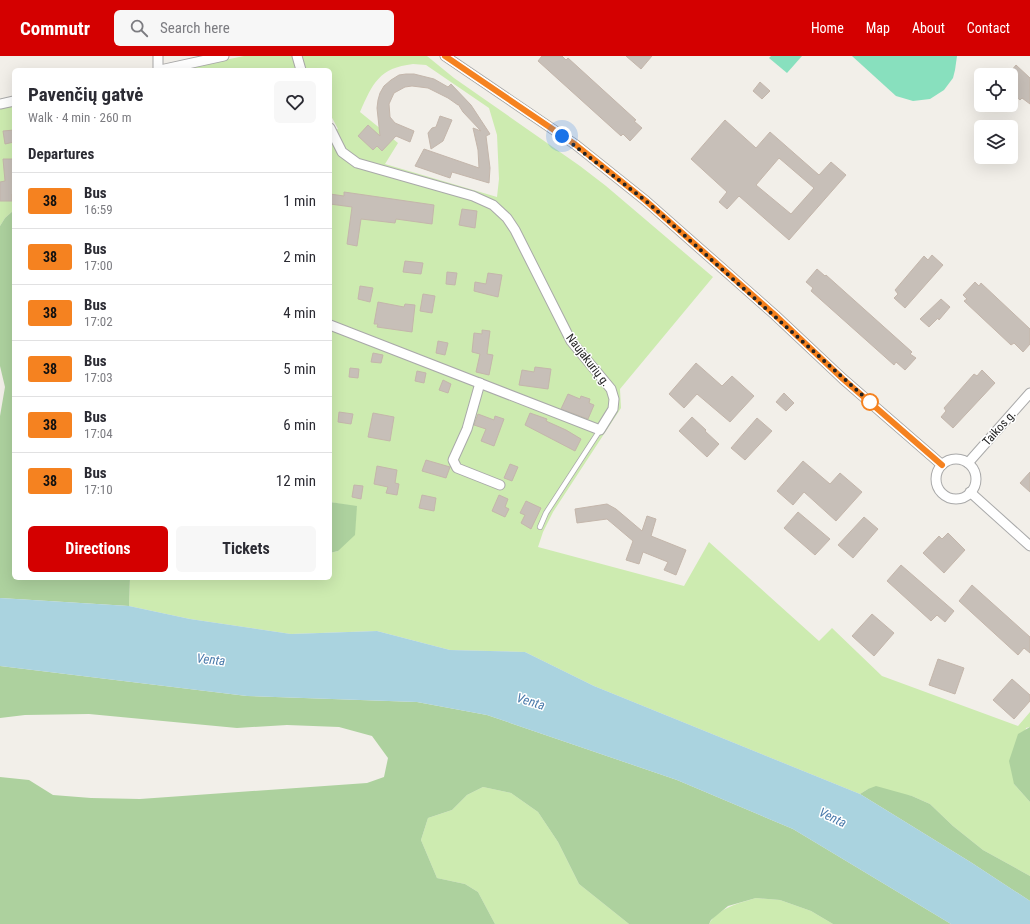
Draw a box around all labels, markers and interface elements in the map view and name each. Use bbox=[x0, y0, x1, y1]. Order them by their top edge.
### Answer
search box bbox=[114, 10, 394, 46]
text: Commutr bbox=[20, 17, 90, 40]
icon: search bbox=[128, 17, 150, 39]
text: Search here bbox=[160, 19, 230, 37]
text: Home bbox=[811, 20, 844, 36]
text: Map bbox=[866, 20, 890, 36]
text: About bbox=[912, 20, 945, 36]
text: Contact bbox=[967, 20, 1010, 36]
map controls bbox=[974, 68, 1018, 164]
button: locate bbox=[974, 68, 1018, 112]
button: heart bbox=[274, 81, 316, 123]
text: Pavenčių gatvė bbox=[28, 83, 143, 106]
text: Walk · 4 min · 260 m bbox=[28, 110, 132, 125]
button: layers bbox=[974, 120, 1018, 164]
your location bbox=[552, 126, 572, 146]
text: Departures bbox=[28, 145, 94, 163]
text: Bus bbox=[84, 184, 107, 202]
text: 1 min bbox=[283, 192, 316, 210]
text: 38 bbox=[43, 193, 57, 209]
text: 16:59 bbox=[84, 202, 113, 217]
text: Bus bbox=[84, 240, 107, 258]
text: 2 min bbox=[283, 248, 316, 266]
text: 38 bbox=[43, 249, 57, 265]
text: 17:00 bbox=[84, 258, 113, 273]
text: Bus bbox=[84, 296, 107, 314]
text: 4 min bbox=[283, 304, 316, 322]
text: 38 bbox=[43, 305, 57, 321]
text: 17:02 bbox=[84, 314, 113, 329]
street label: Naujakurių g. bbox=[563, 331, 613, 389]
text: Bus bbox=[84, 352, 107, 370]
text: 5 min bbox=[283, 360, 316, 378]
text: 38 bbox=[43, 361, 57, 377]
text: 17:03 bbox=[84, 370, 113, 385]
unlabelled marker bbox=[861, 393, 879, 411]
street label: Taikos g. bbox=[979, 407, 1019, 449]
text: Bus bbox=[84, 408, 107, 426]
text: 6 min bbox=[283, 416, 316, 434]
text: 38 bbox=[43, 417, 57, 433]
text: 17:04 bbox=[84, 426, 113, 441]
text: Bus bbox=[84, 464, 107, 482]
text: 12 min bbox=[276, 472, 316, 490]
text: 38 bbox=[43, 473, 57, 489]
text: 17:10 bbox=[84, 482, 113, 497]
button: Directions bbox=[28, 526, 168, 572]
button: Tickets bbox=[176, 526, 316, 572]
water label: Venta bbox=[196, 651, 226, 668]
water label: Venta bbox=[515, 690, 547, 713]
water label: Venta bbox=[817, 804, 849, 830]

